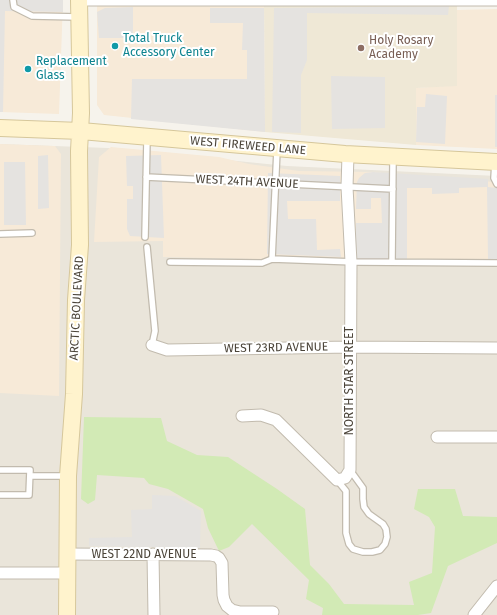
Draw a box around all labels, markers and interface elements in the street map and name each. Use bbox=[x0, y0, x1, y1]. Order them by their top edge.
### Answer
place label: Total Truck Accessory Center bbox=[123, 32, 215, 60]
place label: Holy Rosary Academy bbox=[369, 34, 433, 62]
marker: Total Truck Accessory Center bbox=[110, 41, 120, 51]
marker: Holy Rosary Academy bbox=[356, 43, 366, 53]
place label: Replacement Glass bbox=[36, 55, 107, 83]
marker: Replacement Glass bbox=[23, 64, 33, 74]
street label: WEST FIREWEED LANE bbox=[190, 134, 306, 158]
street label: WEST 24TH AVENUE bbox=[195, 172, 299, 192]
street label: ARCTIC BOULEVARD bbox=[67, 255, 87, 361]
street label: NORTH STAR STREET bbox=[343, 326, 357, 436]
street label: WEST 23RD AVENUE bbox=[224, 340, 328, 356]
street label: WEST 22ND AVENUE bbox=[91, 548, 197, 562]

